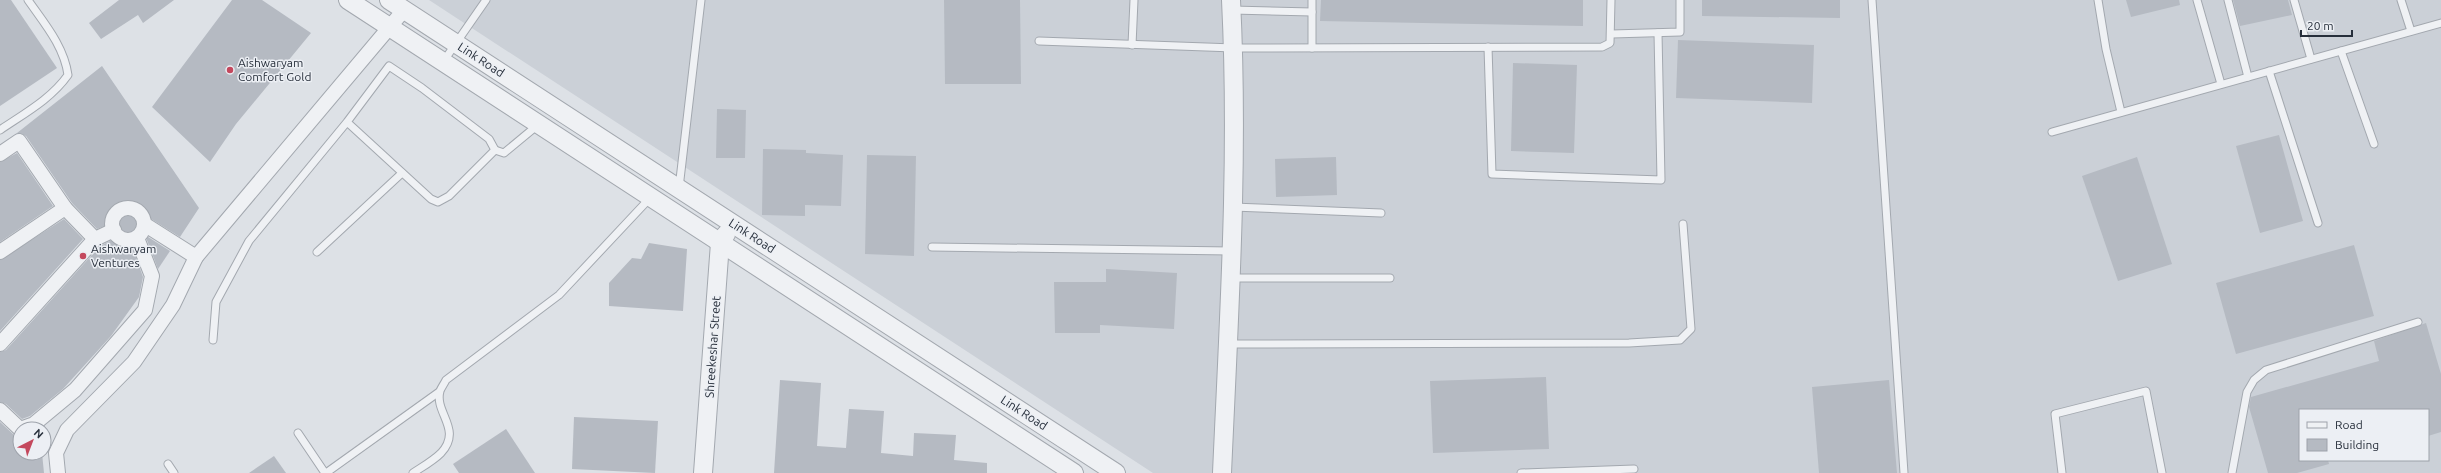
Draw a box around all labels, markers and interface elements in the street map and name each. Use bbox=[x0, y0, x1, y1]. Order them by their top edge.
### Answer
scale bar bbox=[2301, 12, 2352, 38]
text: 20 m bbox=[2307, 19, 2334, 32]
street label: Link Road bbox=[456, 40, 507, 79]
place label: Aishwaryam Comfort Gold bbox=[238, 56, 311, 83]
marker: Aishwaryam Comfort Gold bbox=[225, 65, 235, 75]
street label: Link Road bbox=[727, 216, 778, 255]
place label: Aishwaryam Ventures bbox=[91, 242, 156, 269]
marker: Aishwaryam Ventures bbox=[78, 251, 88, 261]
street label: Shreekeshar Street bbox=[702, 295, 723, 399]
street label: Link Road bbox=[999, 393, 1050, 432]
legend bbox=[2299, 409, 2429, 461]
text: Road bbox=[2335, 418, 2363, 431]
north arrow bbox=[12, 421, 52, 461]
text: N bbox=[32, 426, 46, 441]
text: Building bbox=[2335, 438, 2379, 451]

